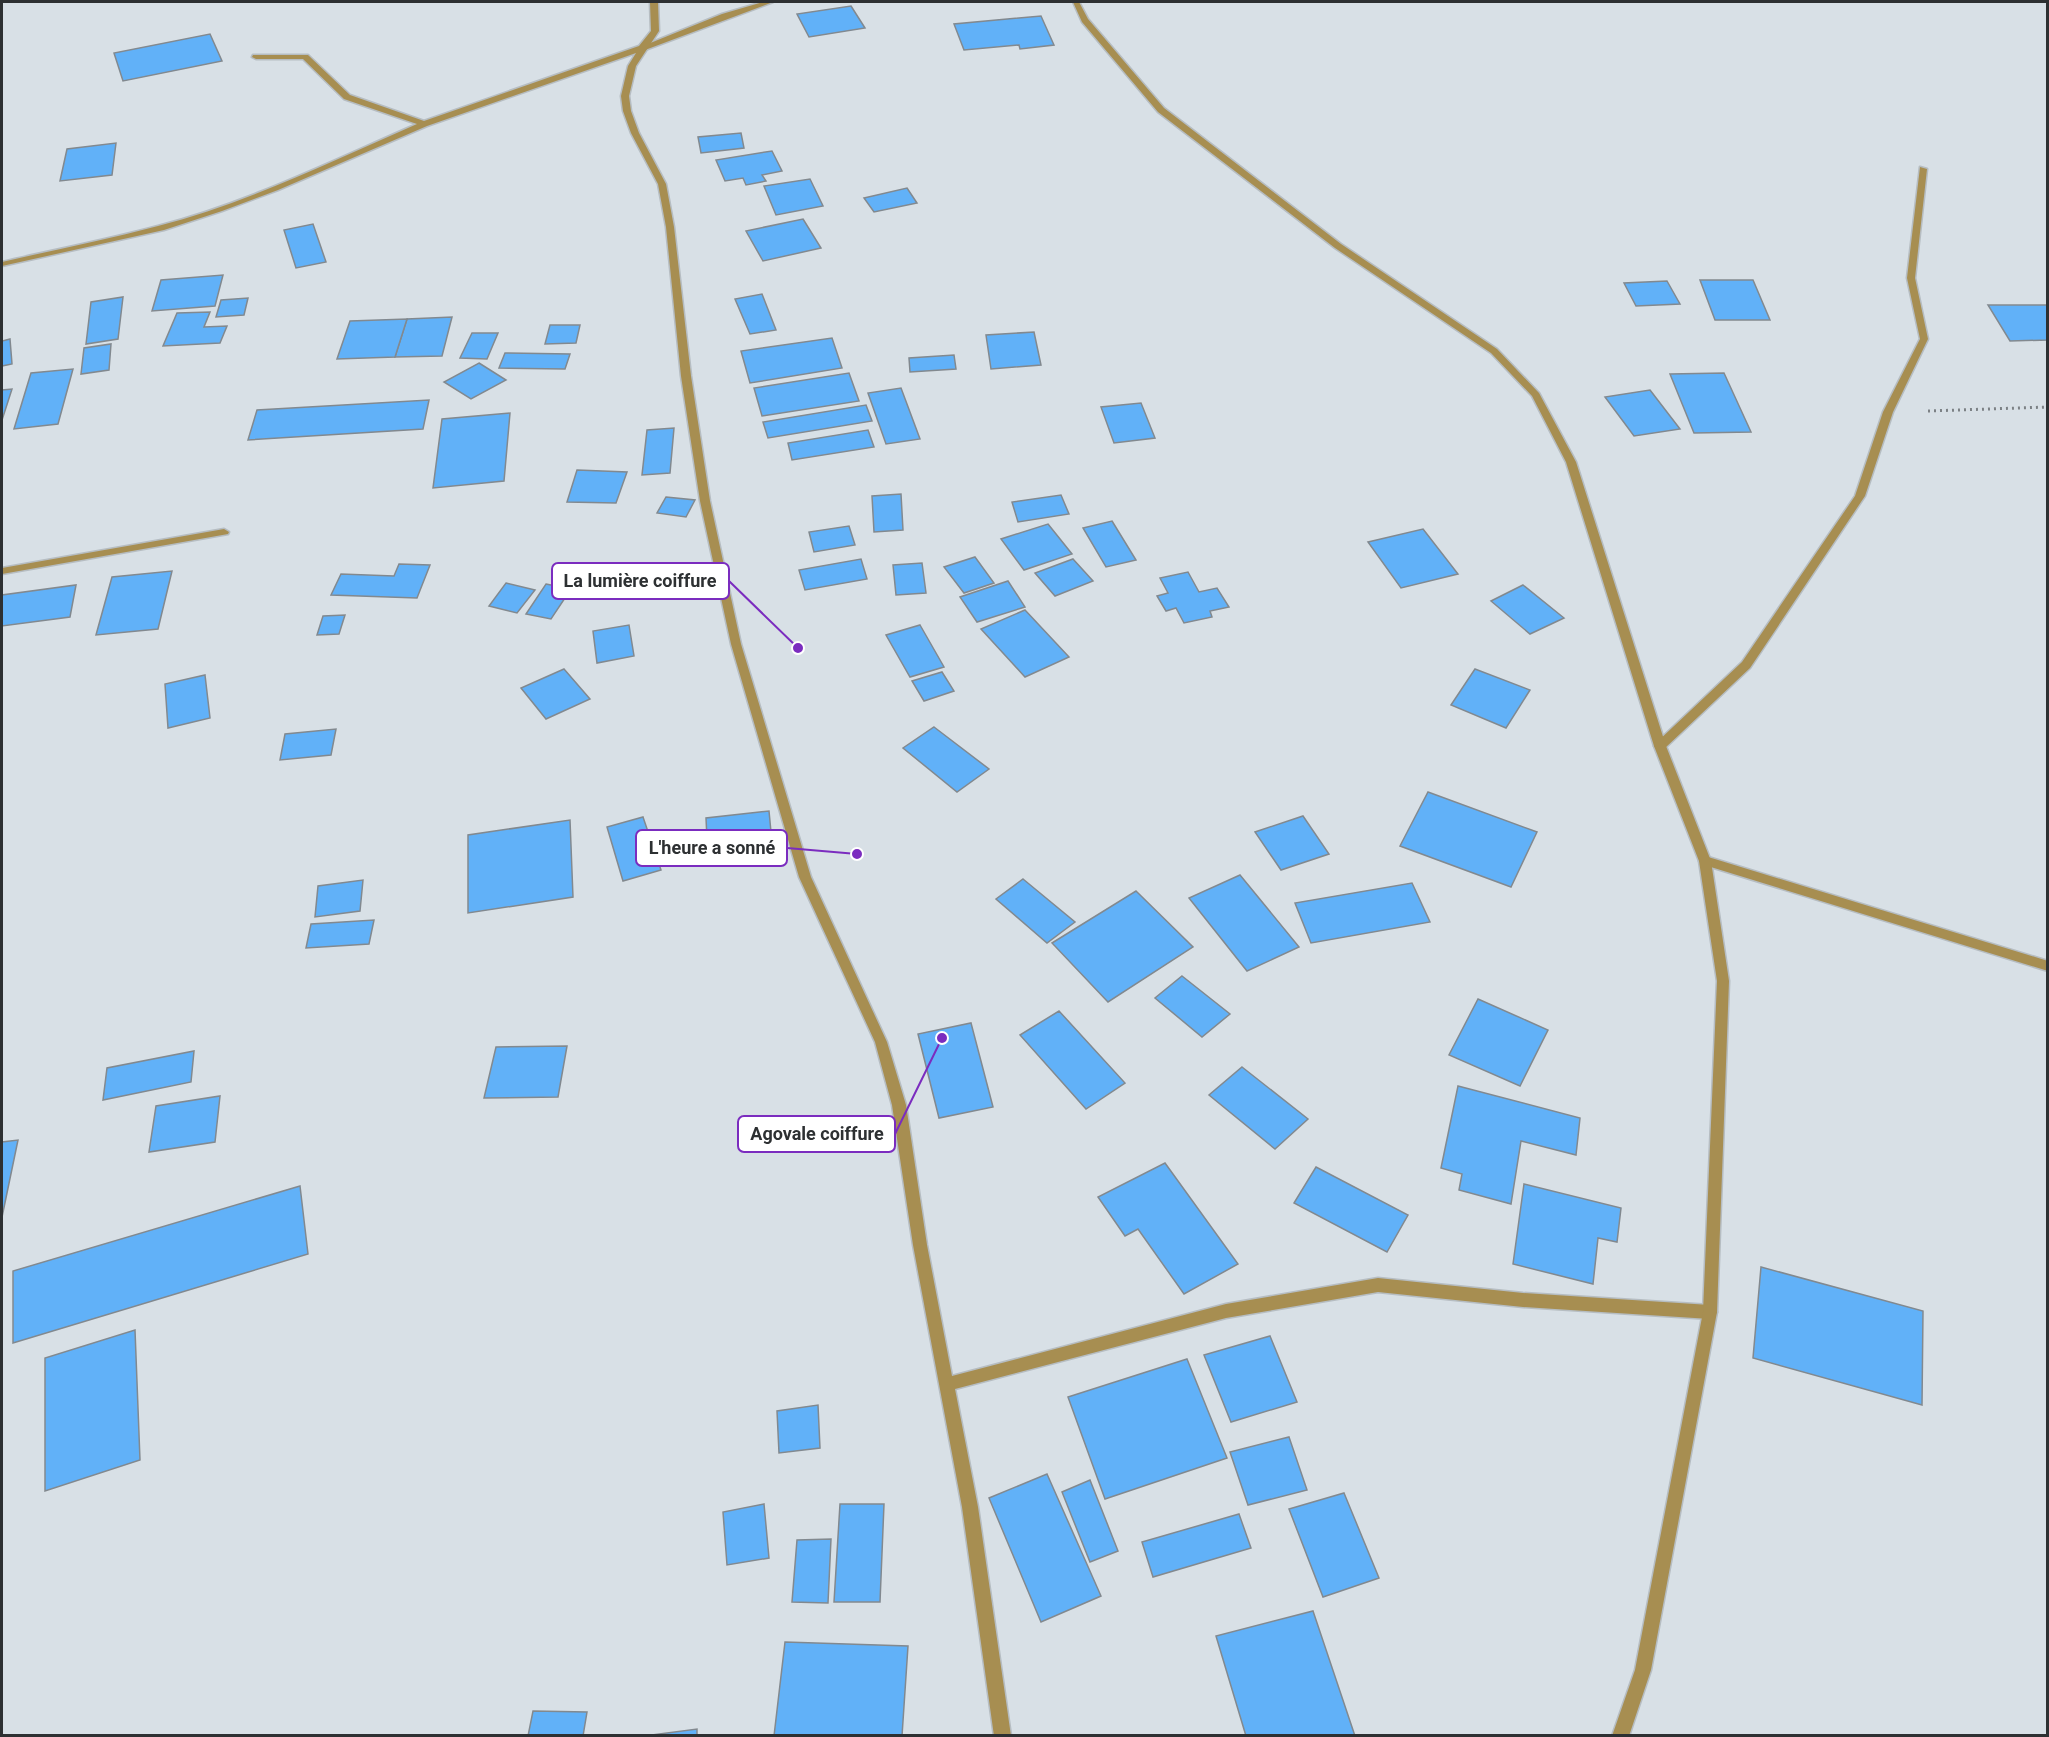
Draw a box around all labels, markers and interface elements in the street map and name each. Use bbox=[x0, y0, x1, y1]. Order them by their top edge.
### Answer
callout: La lumière coiffure bbox=[552, 563, 729, 599]
text: La lumière coiffure bbox=[564, 570, 717, 591]
callout: L'heure a sonné bbox=[636, 830, 787, 866]
text: L'heure a sonné bbox=[649, 837, 776, 858]
callout: Agovale coiffure bbox=[738, 1116, 895, 1152]
text: Agovale coiffure bbox=[750, 1123, 884, 1144]

